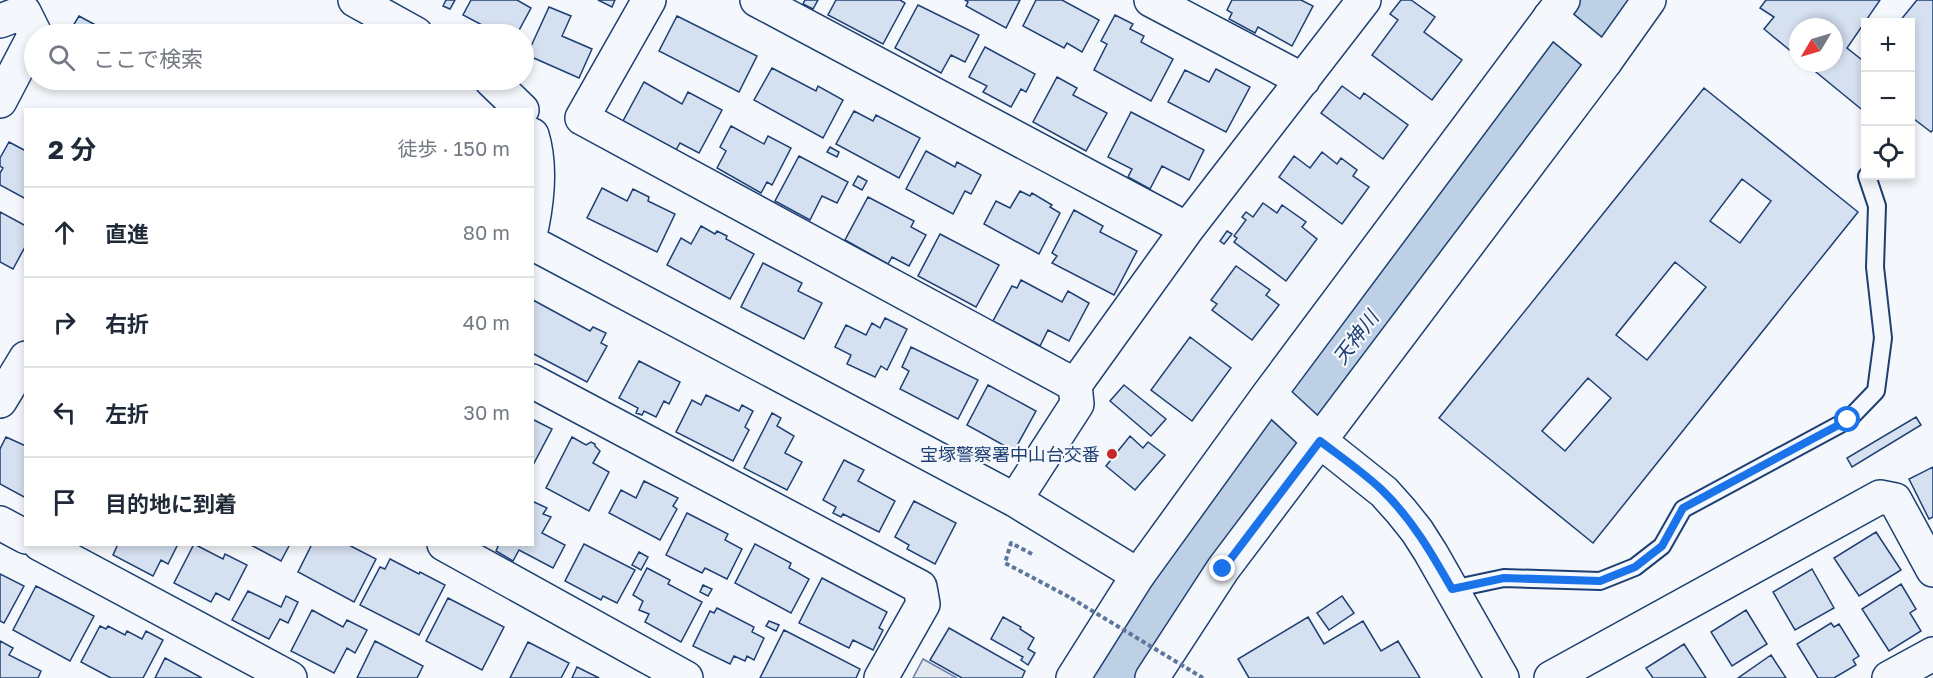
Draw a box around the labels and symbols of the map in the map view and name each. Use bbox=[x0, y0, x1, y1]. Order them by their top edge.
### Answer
north arrow bbox=[1789, 18, 1843, 72]
water label: 天神川 bbox=[1327, 304, 1384, 368]
route start bbox=[1834, 406, 1860, 432]
place label: 宝塚警察署中山台交番 bbox=[920, 443, 1100, 465]
marker: 宝塚警察署中山台交番 bbox=[1105, 447, 1119, 461]
route end bbox=[1209, 555, 1235, 581]

